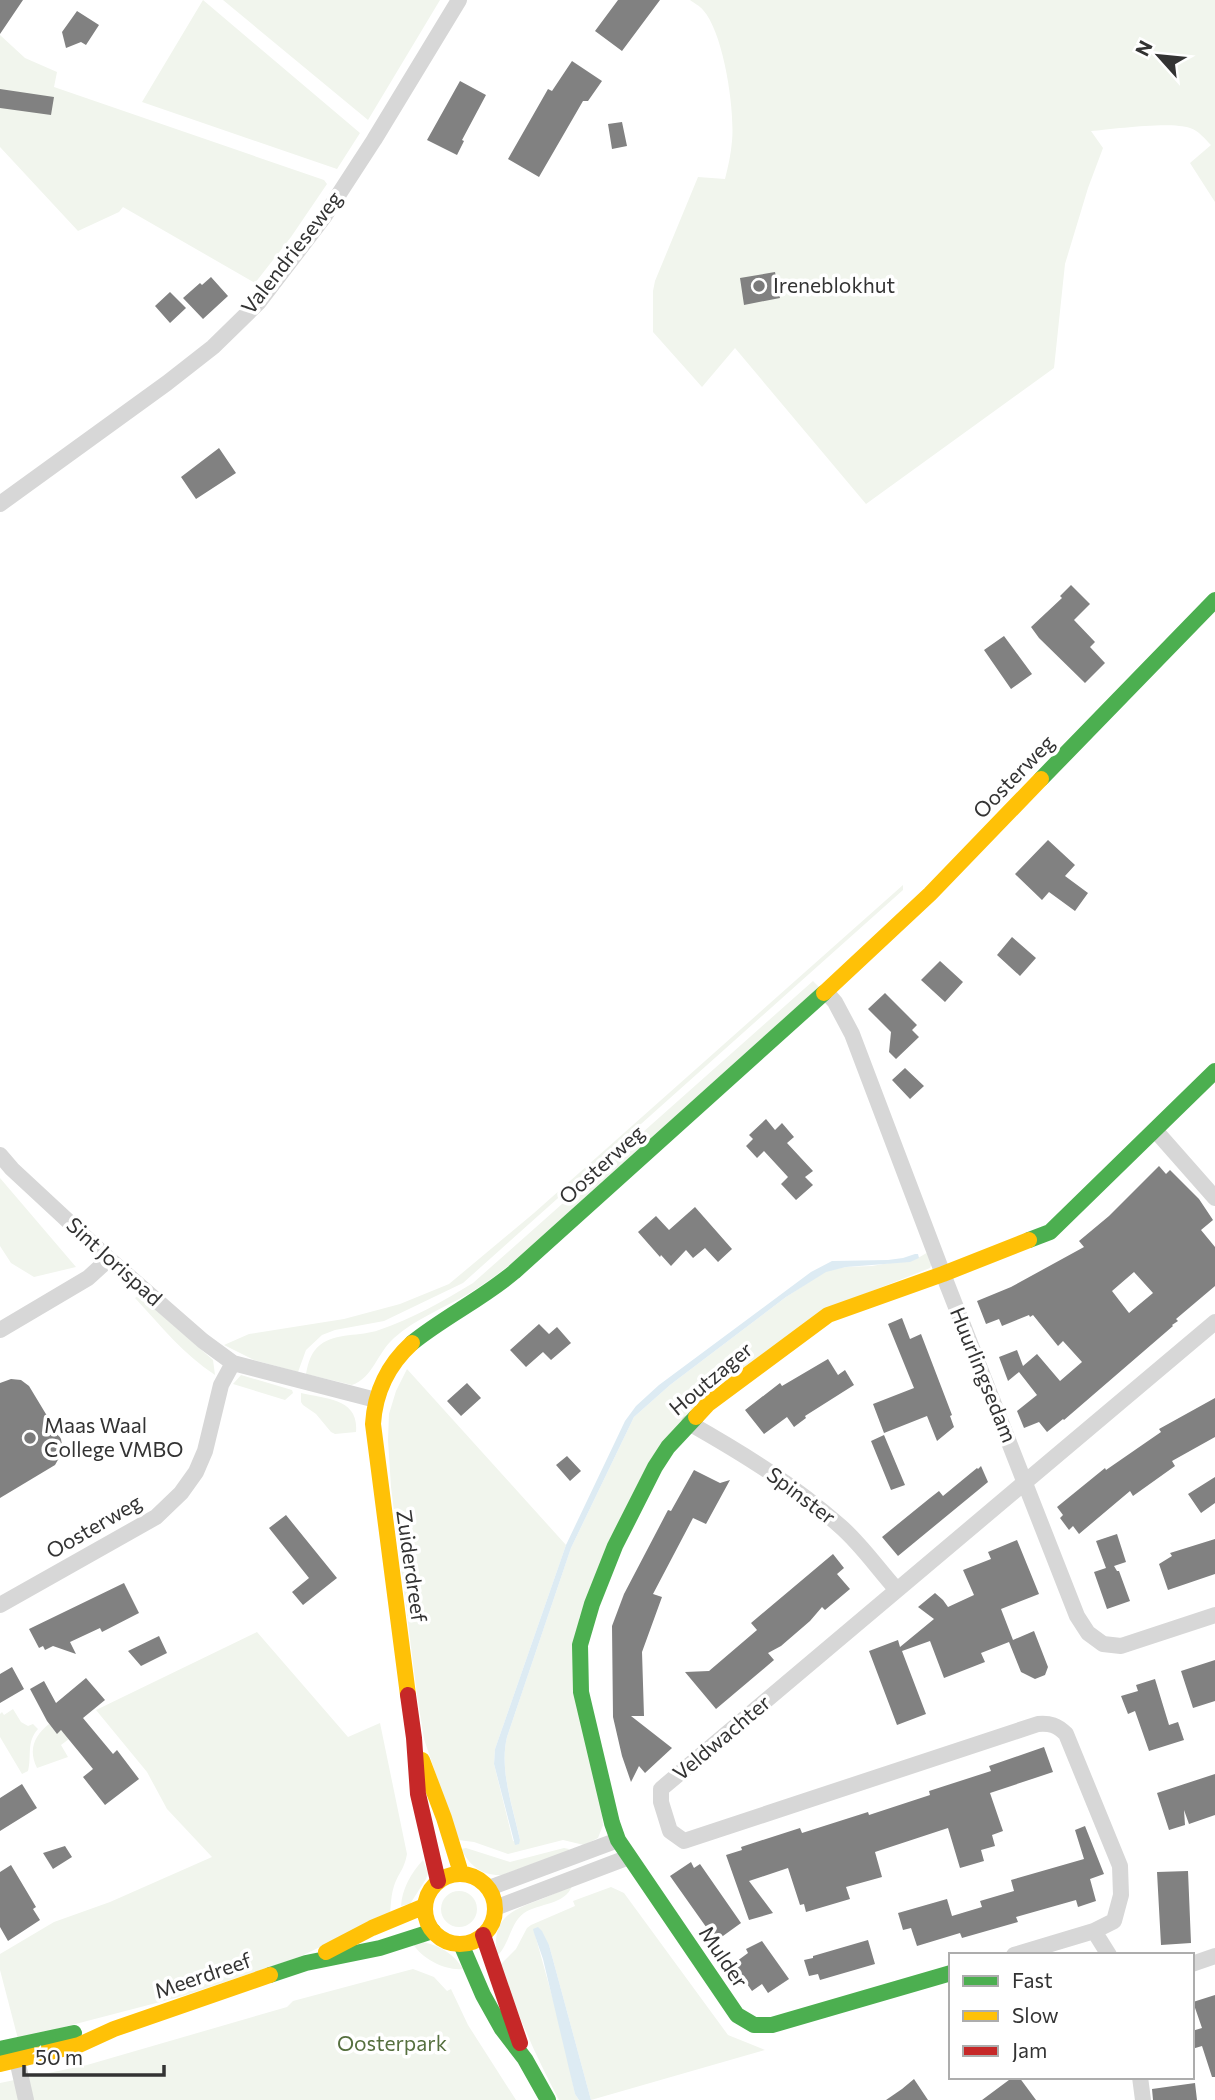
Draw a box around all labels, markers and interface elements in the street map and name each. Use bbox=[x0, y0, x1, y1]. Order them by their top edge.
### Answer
north arrow bbox=[1124, 21, 1194, 91]
text: N bbox=[1130, 36, 1157, 60]
street label: Valendrieseweg bbox=[235, 186, 347, 318]
place label: Ireneblokhut bbox=[773, 272, 895, 297]
marker: Ireneblokhut bbox=[751, 278, 767, 294]
street label: Oosterweg bbox=[967, 729, 1059, 823]
street label: Oosterweg bbox=[553, 1119, 649, 1209]
street label: Sint Jorispad bbox=[62, 1211, 168, 1310]
street label: Huurlingsedam bbox=[946, 1303, 1023, 1446]
street label: Houtzager bbox=[663, 1336, 757, 1420]
place label: Maas Waal College VMBO bbox=[44, 1412, 183, 1461]
marker: Maas Waal College VMBO bbox=[22, 1430, 38, 1446]
street label: Spinster bbox=[763, 1461, 841, 1529]
street label: Oosterweg bbox=[41, 1488, 145, 1563]
street label: Zuiderdreef bbox=[392, 1508, 433, 1624]
street label: Veldwachter bbox=[667, 1689, 775, 1785]
street label: Mulder bbox=[695, 1921, 754, 1992]
street label: Meerdreef bbox=[151, 1946, 255, 2003]
legend bbox=[949, 1953, 1194, 2079]
text: Fast bbox=[1012, 1967, 1053, 1992]
text: Slow bbox=[1012, 2002, 1059, 2027]
park label: Oosterpark bbox=[337, 2030, 447, 2055]
scale bar bbox=[24, 2034, 164, 2078]
text: Jam bbox=[1012, 2037, 1047, 2062]
text: 50 m bbox=[35, 2044, 83, 2069]

